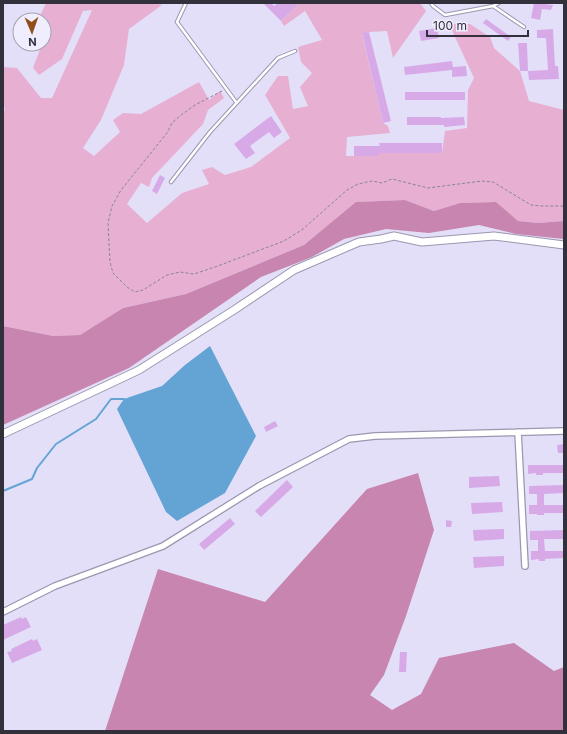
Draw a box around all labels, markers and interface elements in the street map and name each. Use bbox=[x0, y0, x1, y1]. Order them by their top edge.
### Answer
north arrow bbox=[12, 12, 52, 52]
scale bar bbox=[427, 12, 528, 38]
text: 100 m bbox=[433, 18, 467, 33]
text: N bbox=[28, 35, 37, 49]

